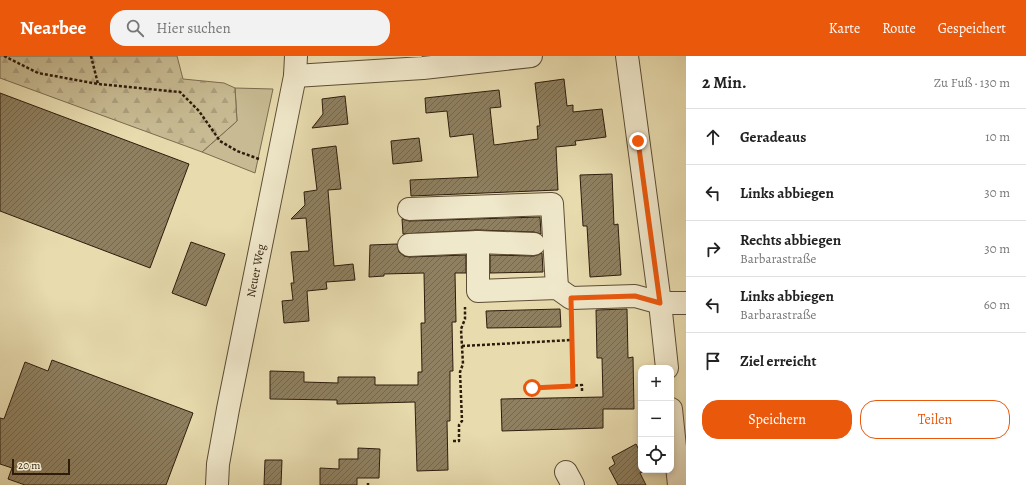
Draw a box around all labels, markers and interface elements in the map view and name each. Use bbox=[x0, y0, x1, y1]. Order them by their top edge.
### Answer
search box bbox=[110, 10, 390, 46]
text: Nearbee bbox=[20, 15, 86, 41]
icon: search bbox=[124, 17, 146, 39]
text: Hier suchen bbox=[156, 18, 231, 38]
text: Karte bbox=[829, 19, 860, 38]
text: Route bbox=[882, 19, 916, 38]
text: Gespeichert bbox=[938, 19, 1006, 38]
text: 2 Min. bbox=[702, 71, 747, 94]
text: Zu Fuß · 130 m bbox=[934, 74, 1010, 91]
icon: ahead bbox=[702, 126, 724, 148]
text: Geradeaus bbox=[740, 127, 806, 147]
text: 10 m bbox=[985, 128, 1010, 145]
route end bbox=[629, 132, 647, 150]
icon: left bbox=[702, 182, 724, 204]
text: Links abbiegen bbox=[740, 183, 834, 203]
text: 30 m bbox=[984, 184, 1010, 201]
text: Rechts abbiegen bbox=[740, 230, 841, 250]
icon: right bbox=[702, 238, 724, 260]
text: 30 m bbox=[984, 240, 1010, 257]
street label: Neuer Weg bbox=[243, 243, 269, 299]
text: Barbarastraße bbox=[740, 250, 816, 267]
text: Links abbiegen bbox=[740, 286, 834, 306]
icon: left bbox=[702, 294, 724, 316]
text: 60 m bbox=[984, 296, 1010, 313]
text: Barbarastraße bbox=[740, 306, 816, 323]
icon: arrive bbox=[702, 350, 724, 372]
text: Ziel erreicht bbox=[740, 351, 816, 371]
map controls bbox=[638, 365, 674, 473]
button: + bbox=[638, 365, 674, 401]
route start bbox=[523, 379, 541, 397]
button: Speichern bbox=[702, 400, 852, 439]
button: Teilen bbox=[860, 400, 1010, 439]
button: − bbox=[638, 401, 674, 437]
button: locate bbox=[638, 437, 674, 473]
scale bar bbox=[12, 457, 70, 476]
text: 20 m bbox=[18, 458, 40, 473]

